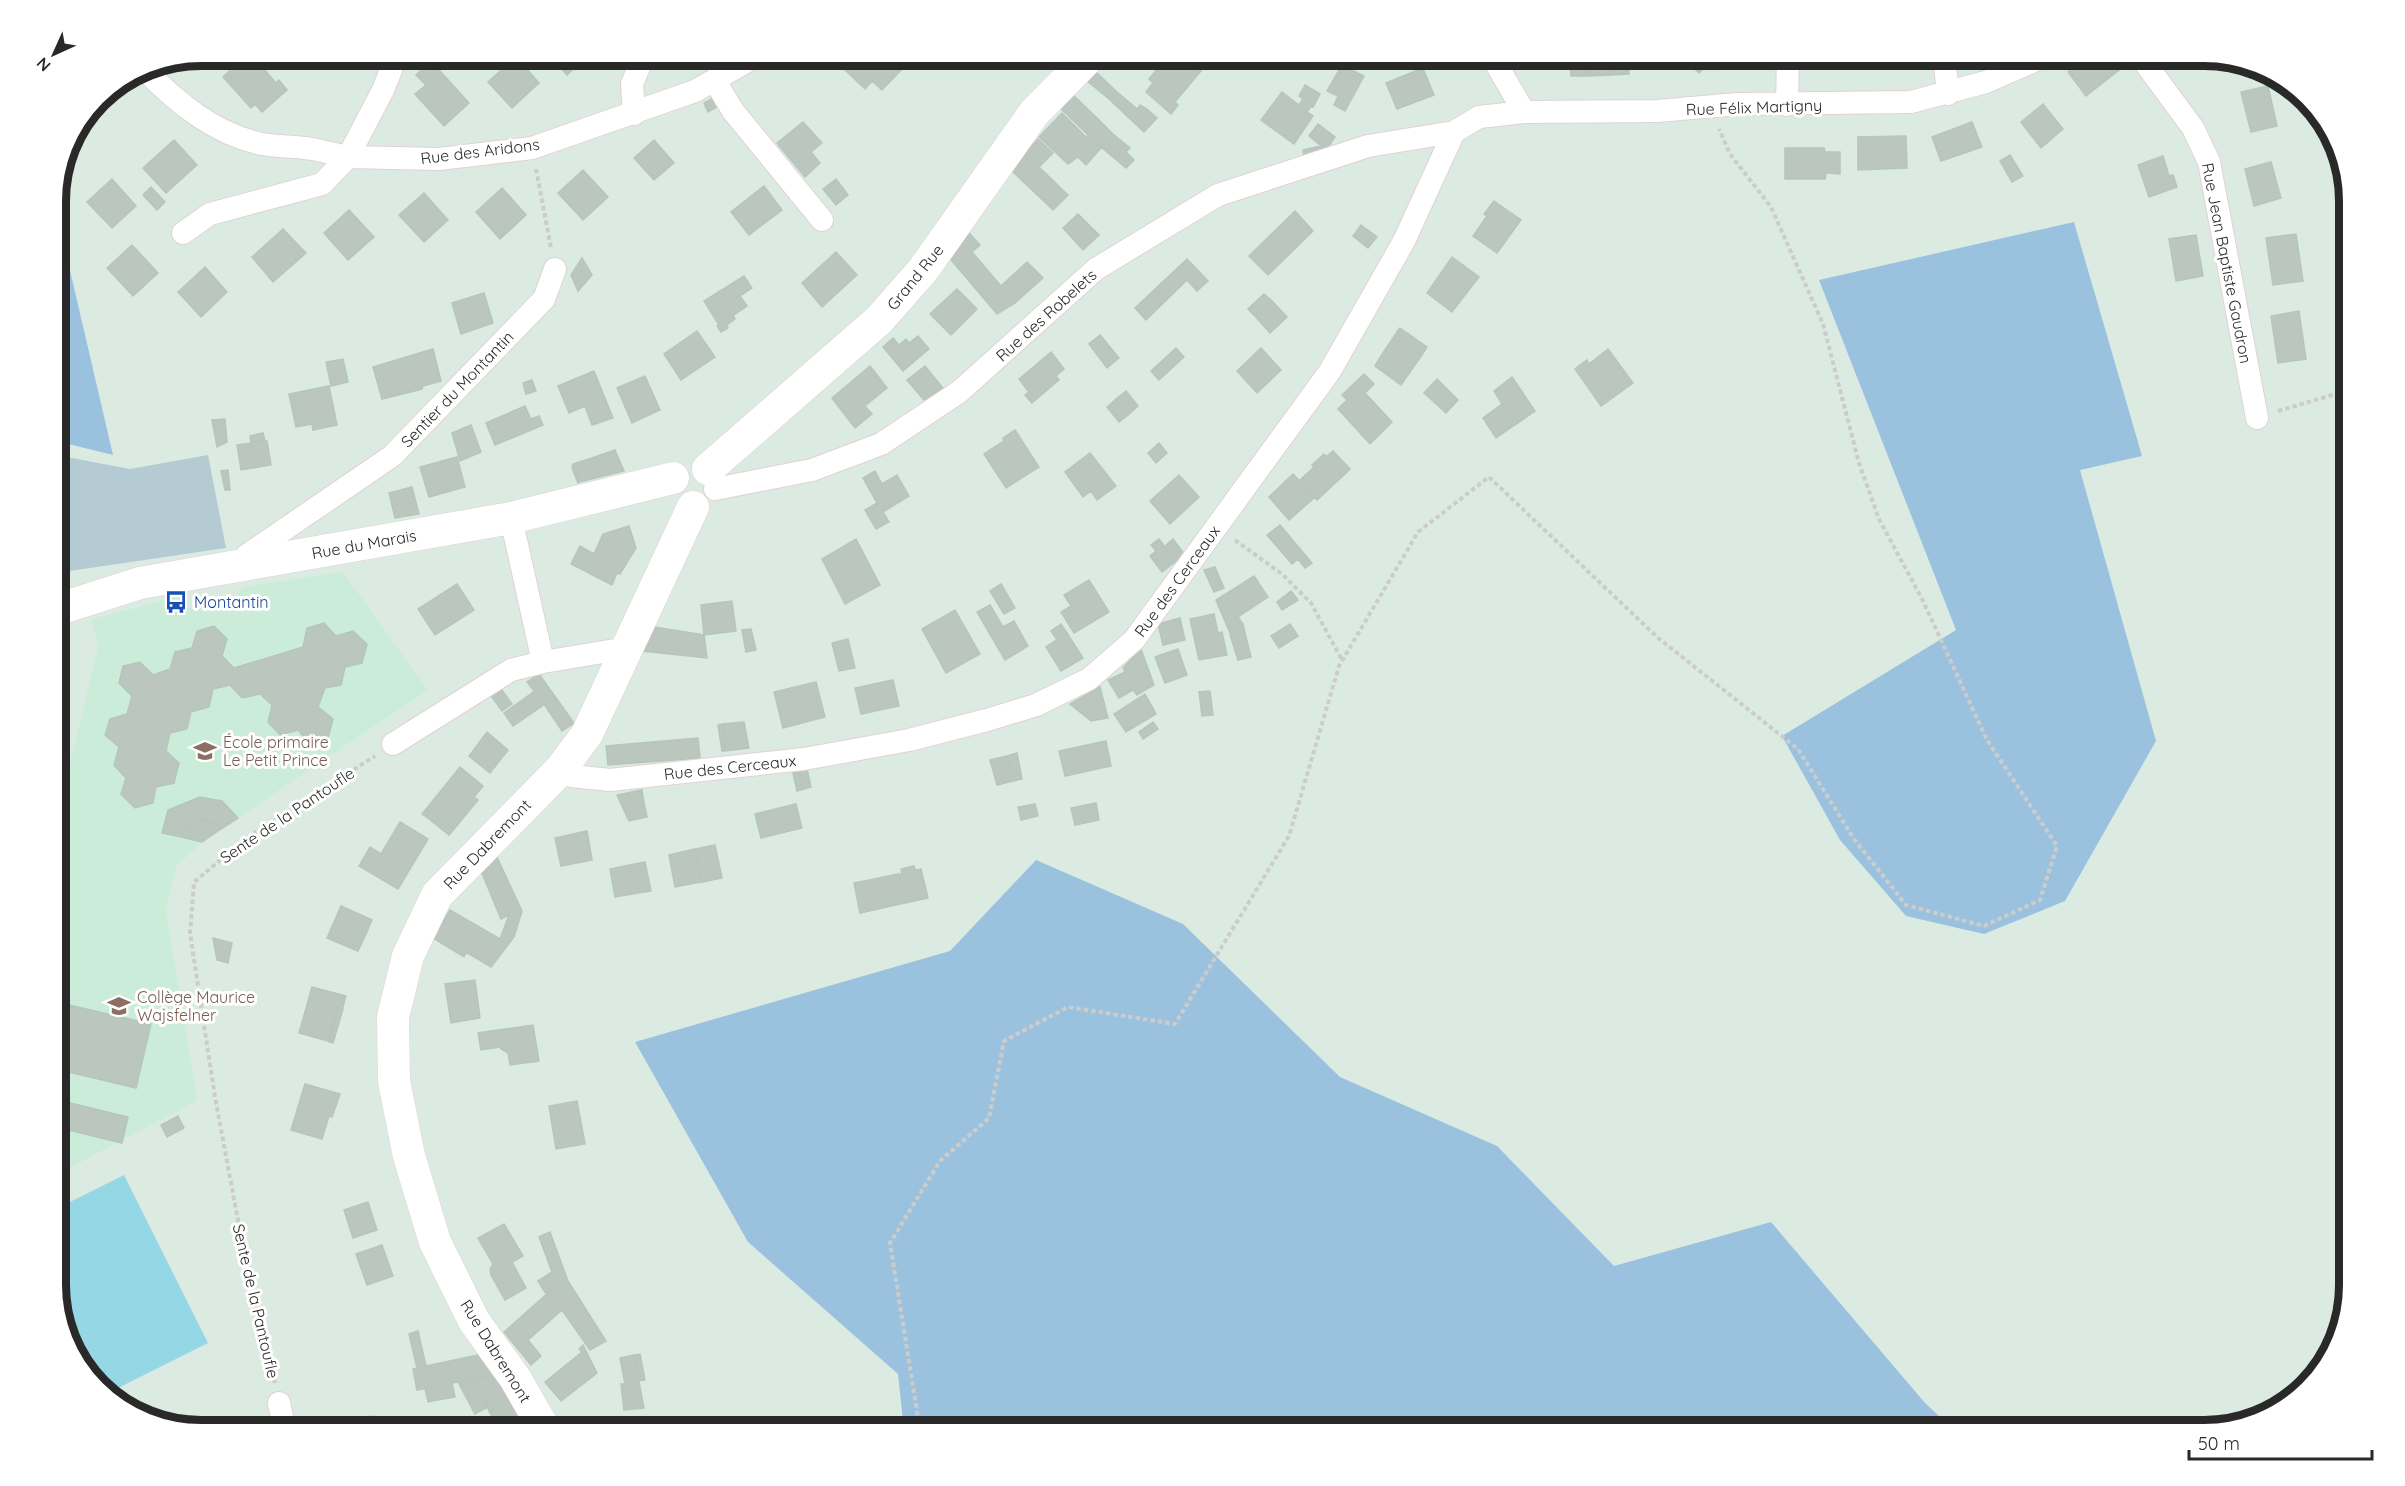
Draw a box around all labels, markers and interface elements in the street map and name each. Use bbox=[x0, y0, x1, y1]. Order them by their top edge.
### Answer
north arrow bbox=[24, 24, 84, 84]
text: N bbox=[32, 53, 55, 76]
street label: Rue Félix Martigny bbox=[1686, 95, 1822, 119]
street label: Rue des Aridons bbox=[419, 134, 541, 168]
street label: Rue Jean Baptiste Gaudron bbox=[2198, 161, 2256, 365]
street label: Grand Rue bbox=[882, 240, 948, 314]
street label: Rue des Robelets bbox=[992, 265, 1100, 365]
street label: Sentier du Montantin bbox=[396, 327, 518, 451]
street label: Rue des Cerceaux bbox=[1130, 521, 1224, 641]
street label: Rue du Marais bbox=[310, 525, 418, 563]
bus stop icon: Montantin bbox=[163, 589, 189, 615]
place label: Montantin bbox=[194, 592, 269, 612]
place label: École primaire Le Petit Prince bbox=[223, 732, 329, 770]
school or university icon: École primaire Le Petit Prince bbox=[192, 738, 218, 764]
street label: Rue des Cerceaux bbox=[663, 750, 797, 784]
street label: Sente de la Pantoufle bbox=[216, 763, 358, 867]
street label: Rue Dabremont bbox=[439, 795, 535, 893]
place label: Collège Maurice Wajsfelner bbox=[137, 987, 255, 1025]
school or university icon: Collège Maurice Wajsfelner bbox=[106, 993, 132, 1019]
street label: Sente de la Pantoufle bbox=[229, 1222, 283, 1380]
street label: Rue Dabremont bbox=[456, 1296, 536, 1406]
scale bar bbox=[2189, 1423, 2372, 1461]
text: 50 m bbox=[2198, 1432, 2240, 1455]

